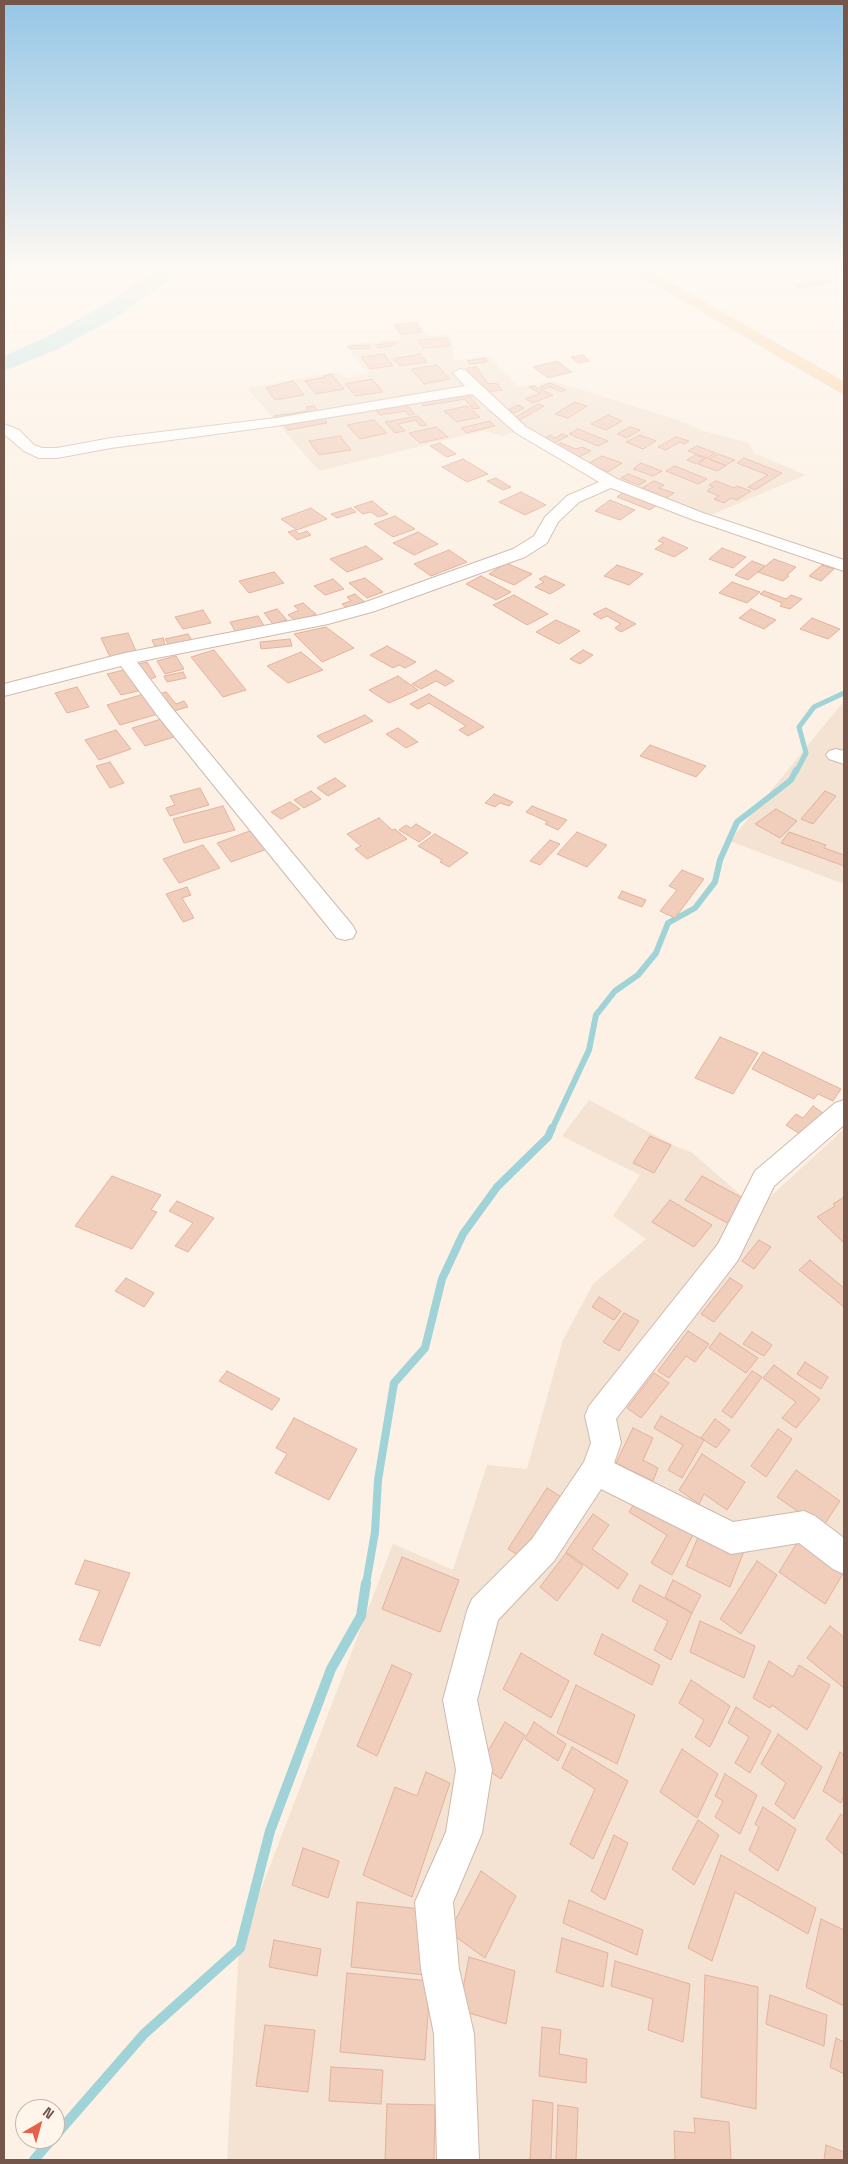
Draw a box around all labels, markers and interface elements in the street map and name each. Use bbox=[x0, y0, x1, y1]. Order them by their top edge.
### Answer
north arrow bbox=[15, 2099, 65, 2149]
text: N bbox=[39, 2103, 58, 2123]

